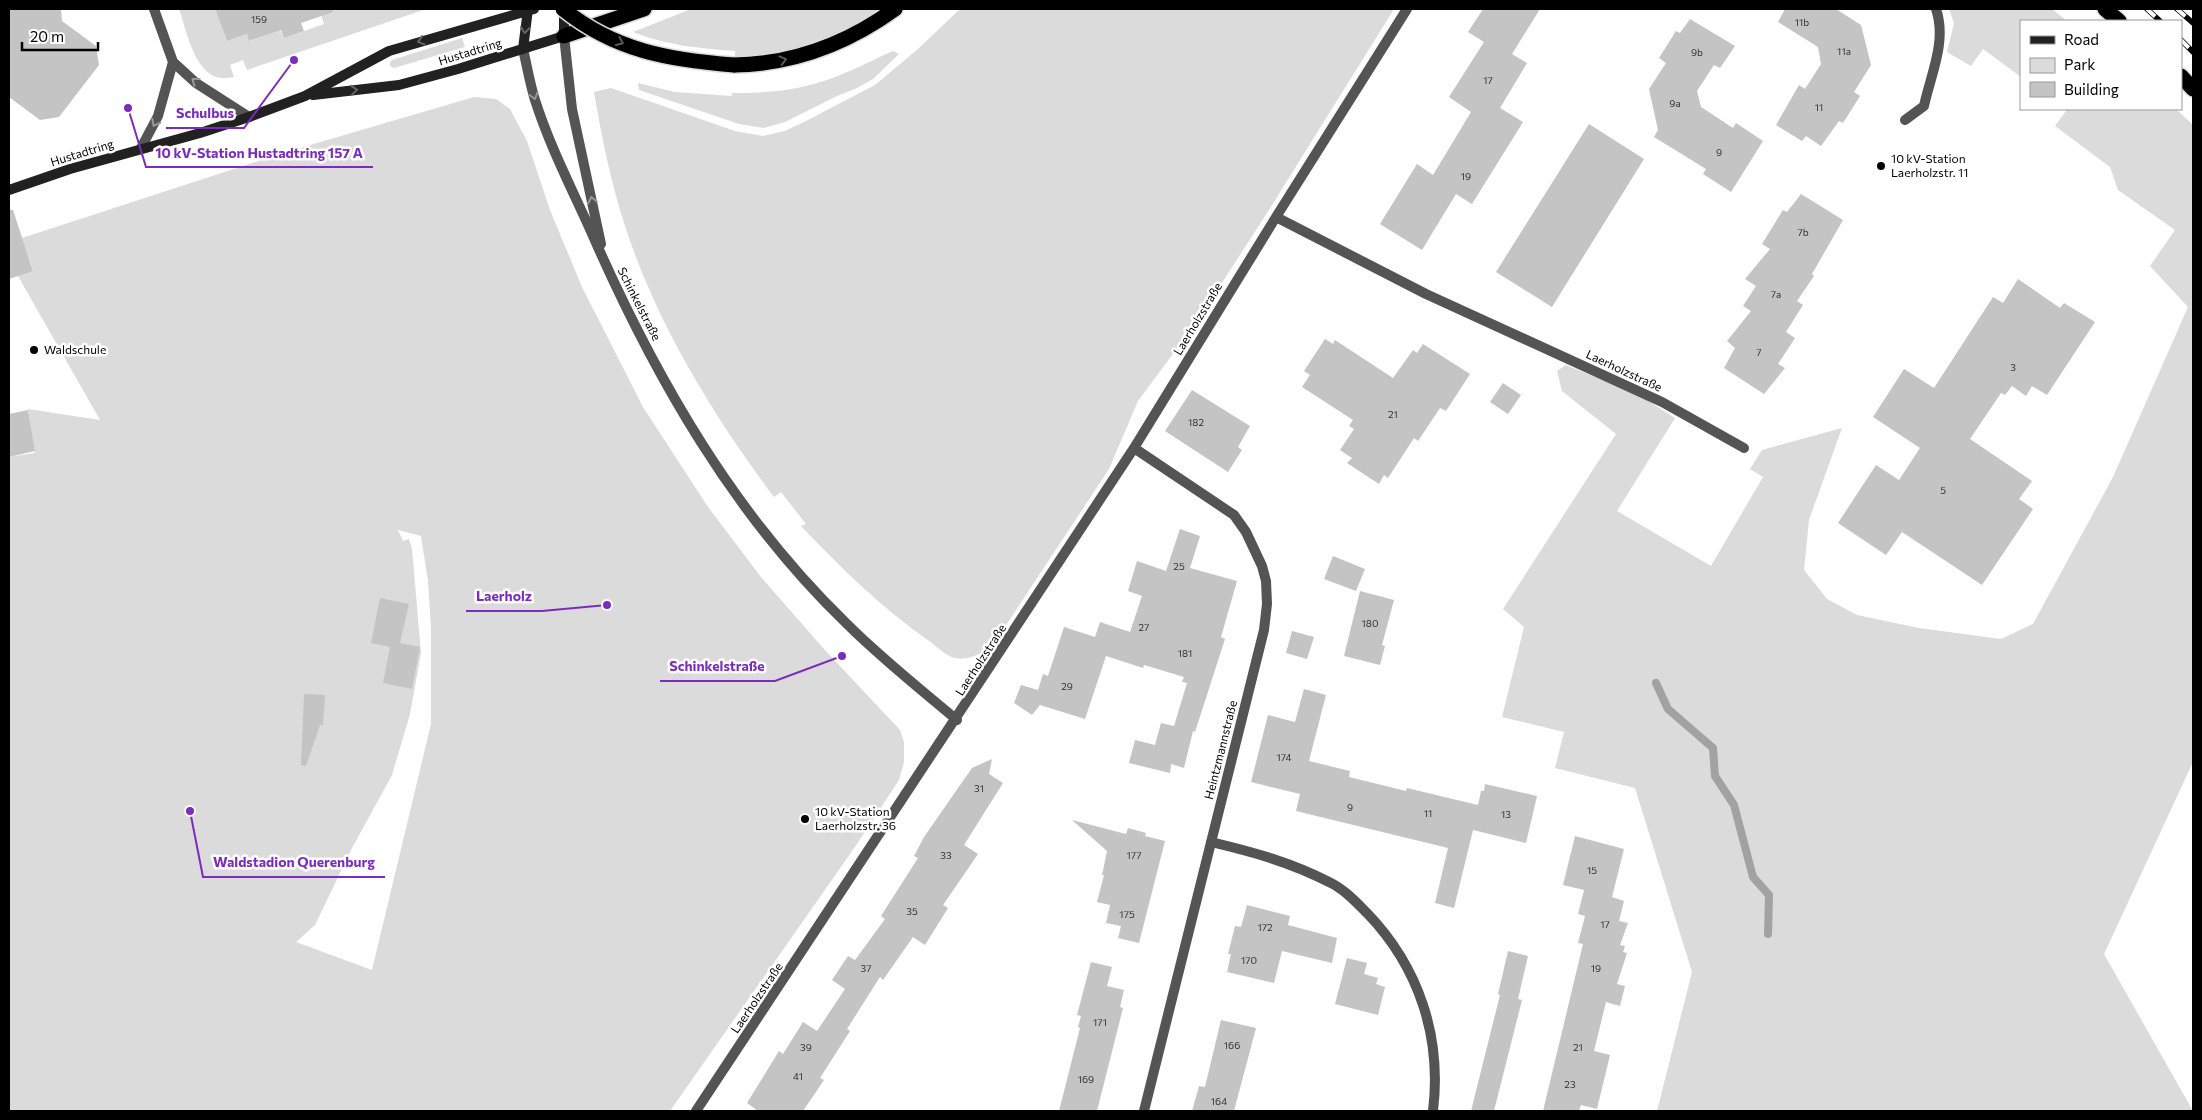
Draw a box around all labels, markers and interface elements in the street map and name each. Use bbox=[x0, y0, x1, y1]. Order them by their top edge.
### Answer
house number: 159 bbox=[251, 13, 267, 25]
house number: 11b bbox=[1795, 16, 1809, 28]
scale bar bbox=[22, 20, 99, 52]
legend bbox=[2020, 20, 2182, 110]
one-way arrow bbox=[520, 26, 531, 34]
text: 20 m bbox=[30, 27, 64, 45]
text: Road bbox=[2064, 30, 2099, 48]
one-way arrow bbox=[418, 35, 426, 45]
street label: Hustadtring bbox=[436, 35, 504, 67]
one-way arrow bbox=[615, 36, 624, 46]
house number: 11a bbox=[1837, 45, 1851, 57]
house number: 9b bbox=[1691, 46, 1703, 58]
one-way arrow bbox=[778, 55, 787, 66]
text: Park bbox=[2064, 55, 2095, 73]
house number: 17 bbox=[1483, 74, 1493, 86]
one-way arrow bbox=[192, 79, 201, 87]
text: Building bbox=[2064, 80, 2119, 98]
one-way arrow bbox=[350, 85, 358, 96]
one-way arrow bbox=[529, 91, 539, 100]
house number: 9a bbox=[1669, 97, 1681, 109]
callout: Schulbus bbox=[166, 99, 244, 128]
house number: 11 bbox=[1815, 101, 1823, 113]
text: Schulbus bbox=[176, 104, 234, 121]
one-way arrow bbox=[151, 118, 161, 127]
street label: Hustadtring bbox=[48, 136, 116, 168]
callout: 10 kV-Station Hustadtring 157 A bbox=[146, 138, 373, 167]
text: 10 kV-Station Hustadtring 157 A bbox=[155, 144, 363, 161]
house number: 9 bbox=[1716, 146, 1722, 158]
place label: 10 kV-Station Laerholzstr. 11 bbox=[1891, 151, 1968, 179]
marker: 10 kV-Station Laerholzstr. 11 bbox=[1875, 160, 1887, 172]
house number: 19 bbox=[1461, 170, 1471, 182]
one-way arrow bbox=[587, 196, 597, 204]
house number: 7b bbox=[1797, 226, 1809, 238]
street label: Schinkelstraße bbox=[615, 265, 664, 343]
street label: Laerholzstraße bbox=[1170, 280, 1224, 357]
house number: 7a bbox=[1771, 288, 1781, 300]
place label: Waldschule bbox=[44, 342, 106, 356]
marker: Waldschule bbox=[28, 344, 40, 356]
street label: Laerholzstraße bbox=[1584, 346, 1665, 394]
house number: 7 bbox=[1756, 346, 1762, 358]
house number: 3 bbox=[2010, 361, 2016, 373]
house number: 21 bbox=[1388, 408, 1398, 420]
house number: 182 bbox=[1188, 416, 1204, 428]
house number: 5 bbox=[1940, 484, 1946, 496]
house number: 25 bbox=[1173, 560, 1185, 572]
callout: Laerholz bbox=[466, 582, 542, 611]
text: Laerholz bbox=[476, 587, 532, 604]
house number: 180 bbox=[1362, 617, 1378, 629]
street label: Laerholzstraße bbox=[952, 621, 1008, 698]
house number: 27 bbox=[1139, 621, 1149, 633]
house number: 181 bbox=[1178, 647, 1192, 659]
callout: Schinkelstraße bbox=[660, 652, 775, 681]
text: Schinkelstraße bbox=[669, 657, 765, 674]
house number: 29 bbox=[1061, 680, 1073, 692]
street label: Heintzmannstraße bbox=[1201, 699, 1239, 801]
house number: 174 bbox=[1277, 751, 1291, 763]
house number: 31 bbox=[974, 782, 984, 794]
house number: 9 bbox=[1347, 801, 1353, 813]
place label: 10 kV-Station Laerholzstr. 36 bbox=[815, 804, 896, 832]
house number: 11 bbox=[1424, 807, 1432, 819]
house number: 13 bbox=[1501, 808, 1511, 820]
marker: 10 kV-Station Laerholzstr. 36 bbox=[799, 813, 811, 825]
callout: Waldstadion Querenburg bbox=[203, 848, 385, 877]
house number: 33 bbox=[940, 849, 952, 861]
house number: 177 bbox=[1127, 849, 1141, 861]
text: Waldstadion Querenburg bbox=[213, 853, 375, 870]
house number: 15 bbox=[1587, 864, 1597, 876]
house number: 35 bbox=[906, 905, 918, 917]
house number: 175 bbox=[1119, 908, 1135, 920]
house number: 17 bbox=[1600, 918, 1610, 930]
house number: 172 bbox=[1257, 921, 1273, 933]
house number: 170 bbox=[1241, 954, 1257, 966]
street label: Laerholzstraße bbox=[727, 959, 785, 1035]
house number: 37 bbox=[861, 962, 871, 974]
house number: 19 bbox=[1591, 962, 1601, 974]
house number: 171 bbox=[1093, 1016, 1107, 1028]
house number: 166 bbox=[1224, 1039, 1240, 1051]
house number: 39 bbox=[800, 1041, 812, 1053]
house number: 21 bbox=[1573, 1041, 1583, 1053]
house number: 41 bbox=[793, 1070, 803, 1082]
house number: 169 bbox=[1078, 1073, 1094, 1085]
house number: 23 bbox=[1564, 1078, 1576, 1090]
house number: 164 bbox=[1211, 1095, 1227, 1107]

